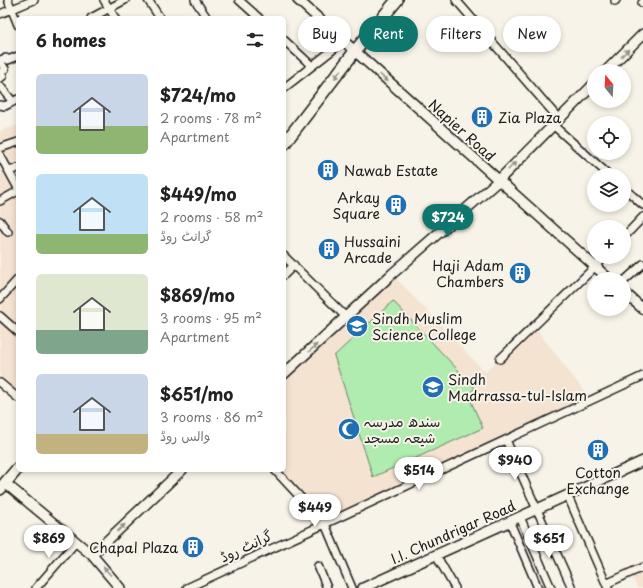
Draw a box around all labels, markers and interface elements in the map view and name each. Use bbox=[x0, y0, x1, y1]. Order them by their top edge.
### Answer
chip: Buy bbox=[298, 16, 351, 52]
chip: Rent bbox=[359, 16, 418, 52]
chip: Filters bbox=[426, 16, 495, 52]
chip: New bbox=[503, 16, 561, 52]
text: 6 homes bbox=[36, 27, 106, 53]
icon: filters bbox=[244, 29, 266, 51]
one-way arrow bbox=[620, 48, 630, 58]
north arrow bbox=[587, 64, 631, 108]
map controls bbox=[587, 64, 631, 316]
one-way arrow bbox=[333, 68, 342, 79]
one-way arrow bbox=[378, 73, 389, 82]
text: $724/mo bbox=[160, 82, 236, 108]
icon: home bbox=[68, 90, 116, 138]
street label: Napier Road bbox=[424, 94, 500, 166]
building icon: Zia Plaza bbox=[469, 104, 495, 130]
place label: Zia Plaza bbox=[498, 107, 561, 128]
text: 2 rooms · 78 m² bbox=[160, 108, 262, 127]
button: locate bbox=[587, 116, 631, 160]
text: Apartment bbox=[160, 127, 229, 146]
building icon: Nawab Estate bbox=[315, 157, 341, 183]
place label: Nawab Estate bbox=[344, 160, 438, 181]
one-way arrow bbox=[507, 161, 517, 171]
button: layers bbox=[587, 168, 631, 212]
text: $449/mo bbox=[160, 181, 236, 207]
place label: Arkay Square bbox=[332, 187, 380, 224]
icon: home bbox=[68, 190, 116, 238]
building icon: Arkay Square bbox=[383, 192, 409, 218]
pin: $724 bbox=[424, 204, 472, 238]
text: 2 rooms · 58 m² bbox=[160, 207, 263, 226]
text: $724 bbox=[431, 207, 465, 226]
button: + bbox=[587, 220, 631, 264]
text: گرانٹ روڈ bbox=[160, 226, 212, 245]
place label: Hussaini Arcade bbox=[344, 231, 401, 268]
building icon: Hussaini Arcade bbox=[316, 236, 342, 262]
place label: Haji Adam Chambers bbox=[432, 255, 504, 292]
building icon: Haji Adam Chambers bbox=[507, 260, 533, 286]
button: − bbox=[587, 272, 631, 316]
text: $869/mo bbox=[160, 282, 235, 308]
icon: home bbox=[68, 290, 116, 338]
text: 3 rooms · 95 m² bbox=[160, 308, 262, 327]
place label: Sindh Muslim Science College bbox=[372, 308, 477, 345]
school or university icon: Sindh Muslim Science College bbox=[344, 313, 370, 339]
text: Apartment bbox=[160, 327, 229, 346]
one-way arrow bbox=[307, 343, 318, 352]
place label: Sindh Madrrassa-tul-Islam bbox=[448, 369, 587, 406]
school or university icon: Sindh Madrrassa-tul-Islam bbox=[420, 374, 446, 400]
text: $651/mo bbox=[160, 381, 233, 407]
icon: home bbox=[68, 390, 116, 438]
text: 3 rooms · 86 m² bbox=[160, 407, 263, 426]
place label: سندھ مدرسہ شیعہ مسجد bbox=[364, 411, 440, 448]
mosque icon: سندھ مدرسہ شیعہ مسجد bbox=[336, 416, 362, 442]
text: والس روڈ bbox=[160, 426, 211, 445]
building icon: Cotton Exchange bbox=[585, 437, 611, 463]
pin: $940 bbox=[491, 447, 539, 481]
text: $940 bbox=[498, 450, 532, 469]
pin: $514 bbox=[395, 457, 443, 491]
text: $514 bbox=[403, 460, 435, 479]
place label: Cotton Exchange bbox=[567, 462, 630, 499]
pin: $449 bbox=[291, 494, 339, 528]
street label: I.I. Chundrigar Road bbox=[387, 495, 519, 569]
text: $449 bbox=[298, 497, 332, 516]
one-way arrow bbox=[116, 524, 125, 533]
pin: $869 bbox=[25, 525, 73, 559]
street label: گرانٹ روڈ bbox=[216, 525, 276, 567]
pin: $651 bbox=[525, 525, 573, 559]
text: $869 bbox=[33, 528, 65, 547]
text: $651 bbox=[533, 528, 565, 547]
building icon: Chapal Plaza bbox=[180, 534, 206, 560]
place label: Chapal Plaza bbox=[89, 537, 178, 558]
one-way arrow bbox=[102, 566, 111, 576]

